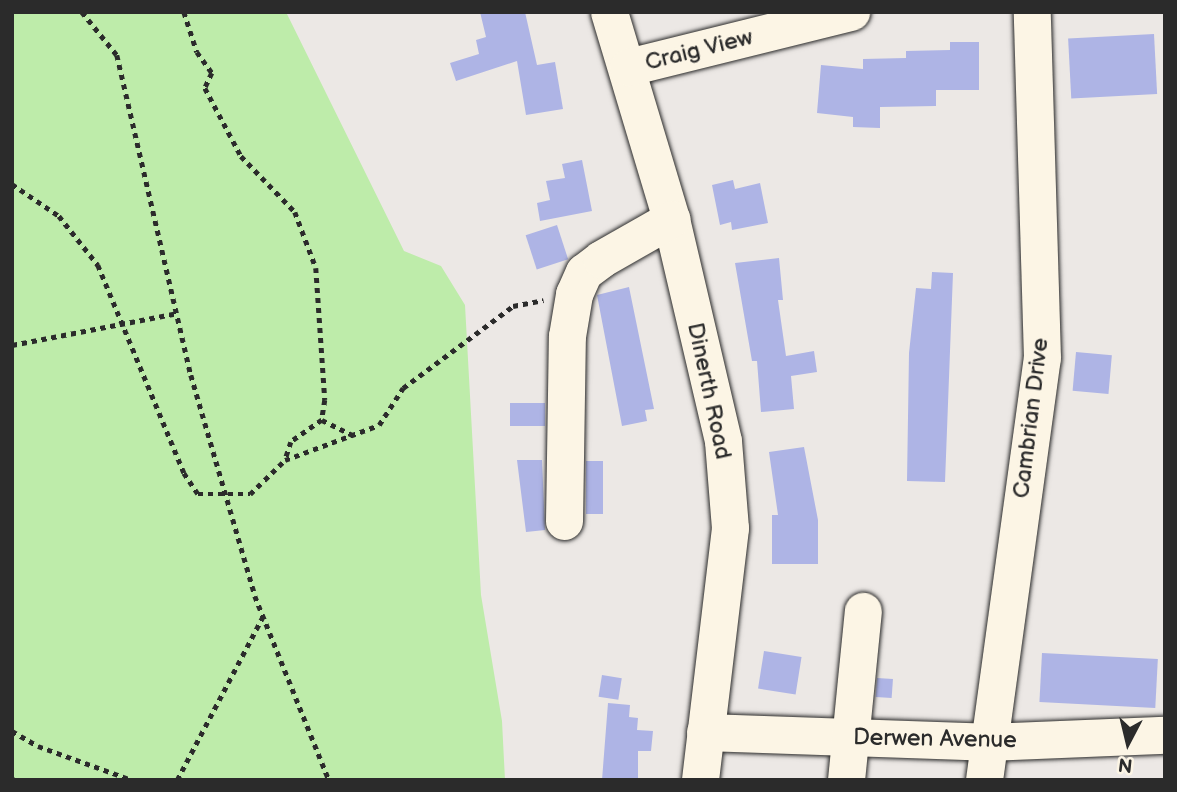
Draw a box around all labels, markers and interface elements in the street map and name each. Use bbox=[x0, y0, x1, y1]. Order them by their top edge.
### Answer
street label: Craig View bbox=[642, 23, 756, 77]
street label: Dinerth Road bbox=[681, 320, 737, 462]
street label: Cambrian Drive bbox=[1007, 336, 1055, 500]
north arrow bbox=[1093, 708, 1163, 778]
street label: Derwen Avenue bbox=[853, 724, 1017, 754]
text: N bbox=[1117, 752, 1134, 777]

